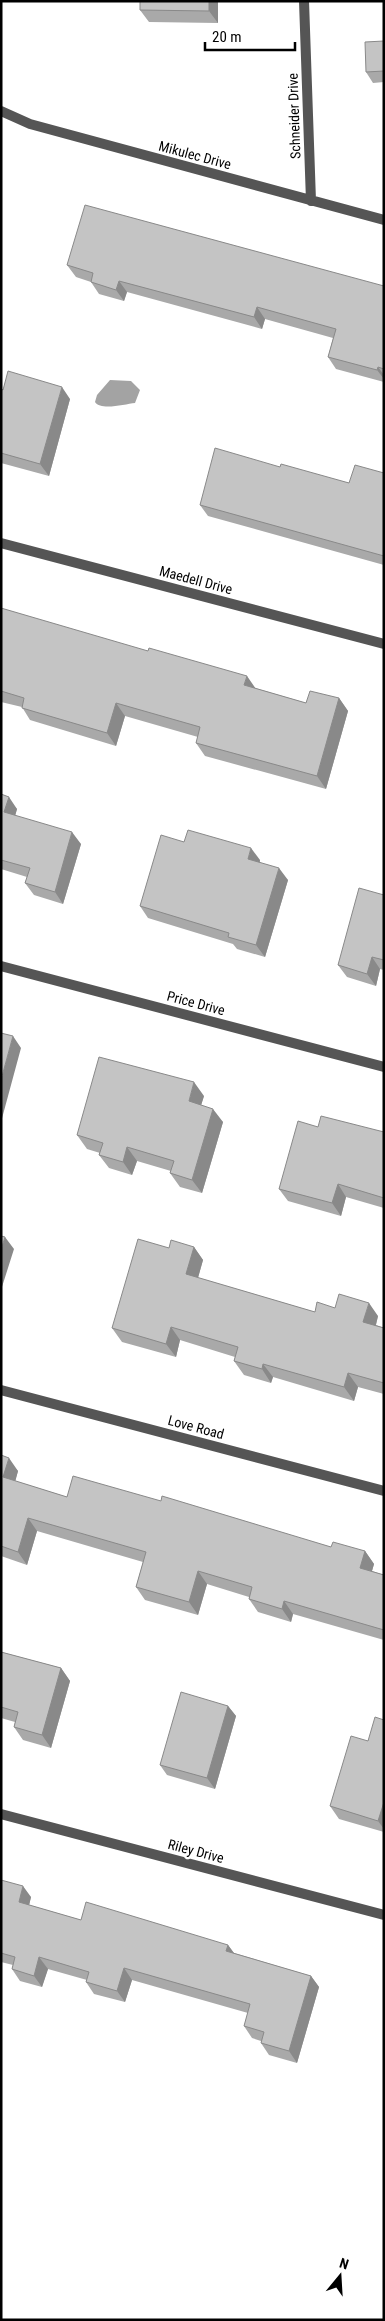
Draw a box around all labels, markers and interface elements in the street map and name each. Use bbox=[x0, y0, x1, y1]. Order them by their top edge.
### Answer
scale bar bbox=[205, 20, 295, 52]
text: 20 m bbox=[212, 28, 242, 46]
street label: Schneider Drive bbox=[284, 72, 303, 159]
street label: Mikulec Drive bbox=[157, 138, 233, 172]
street label: Maedell Drive bbox=[158, 563, 235, 598]
street label: Price Drive bbox=[165, 988, 227, 1019]
street label: Love Road bbox=[166, 1412, 226, 1442]
street label: Riley Drive bbox=[166, 1836, 226, 1866]
north arrow bbox=[315, 2251, 365, 2301]
text: N bbox=[337, 2255, 351, 2273]

